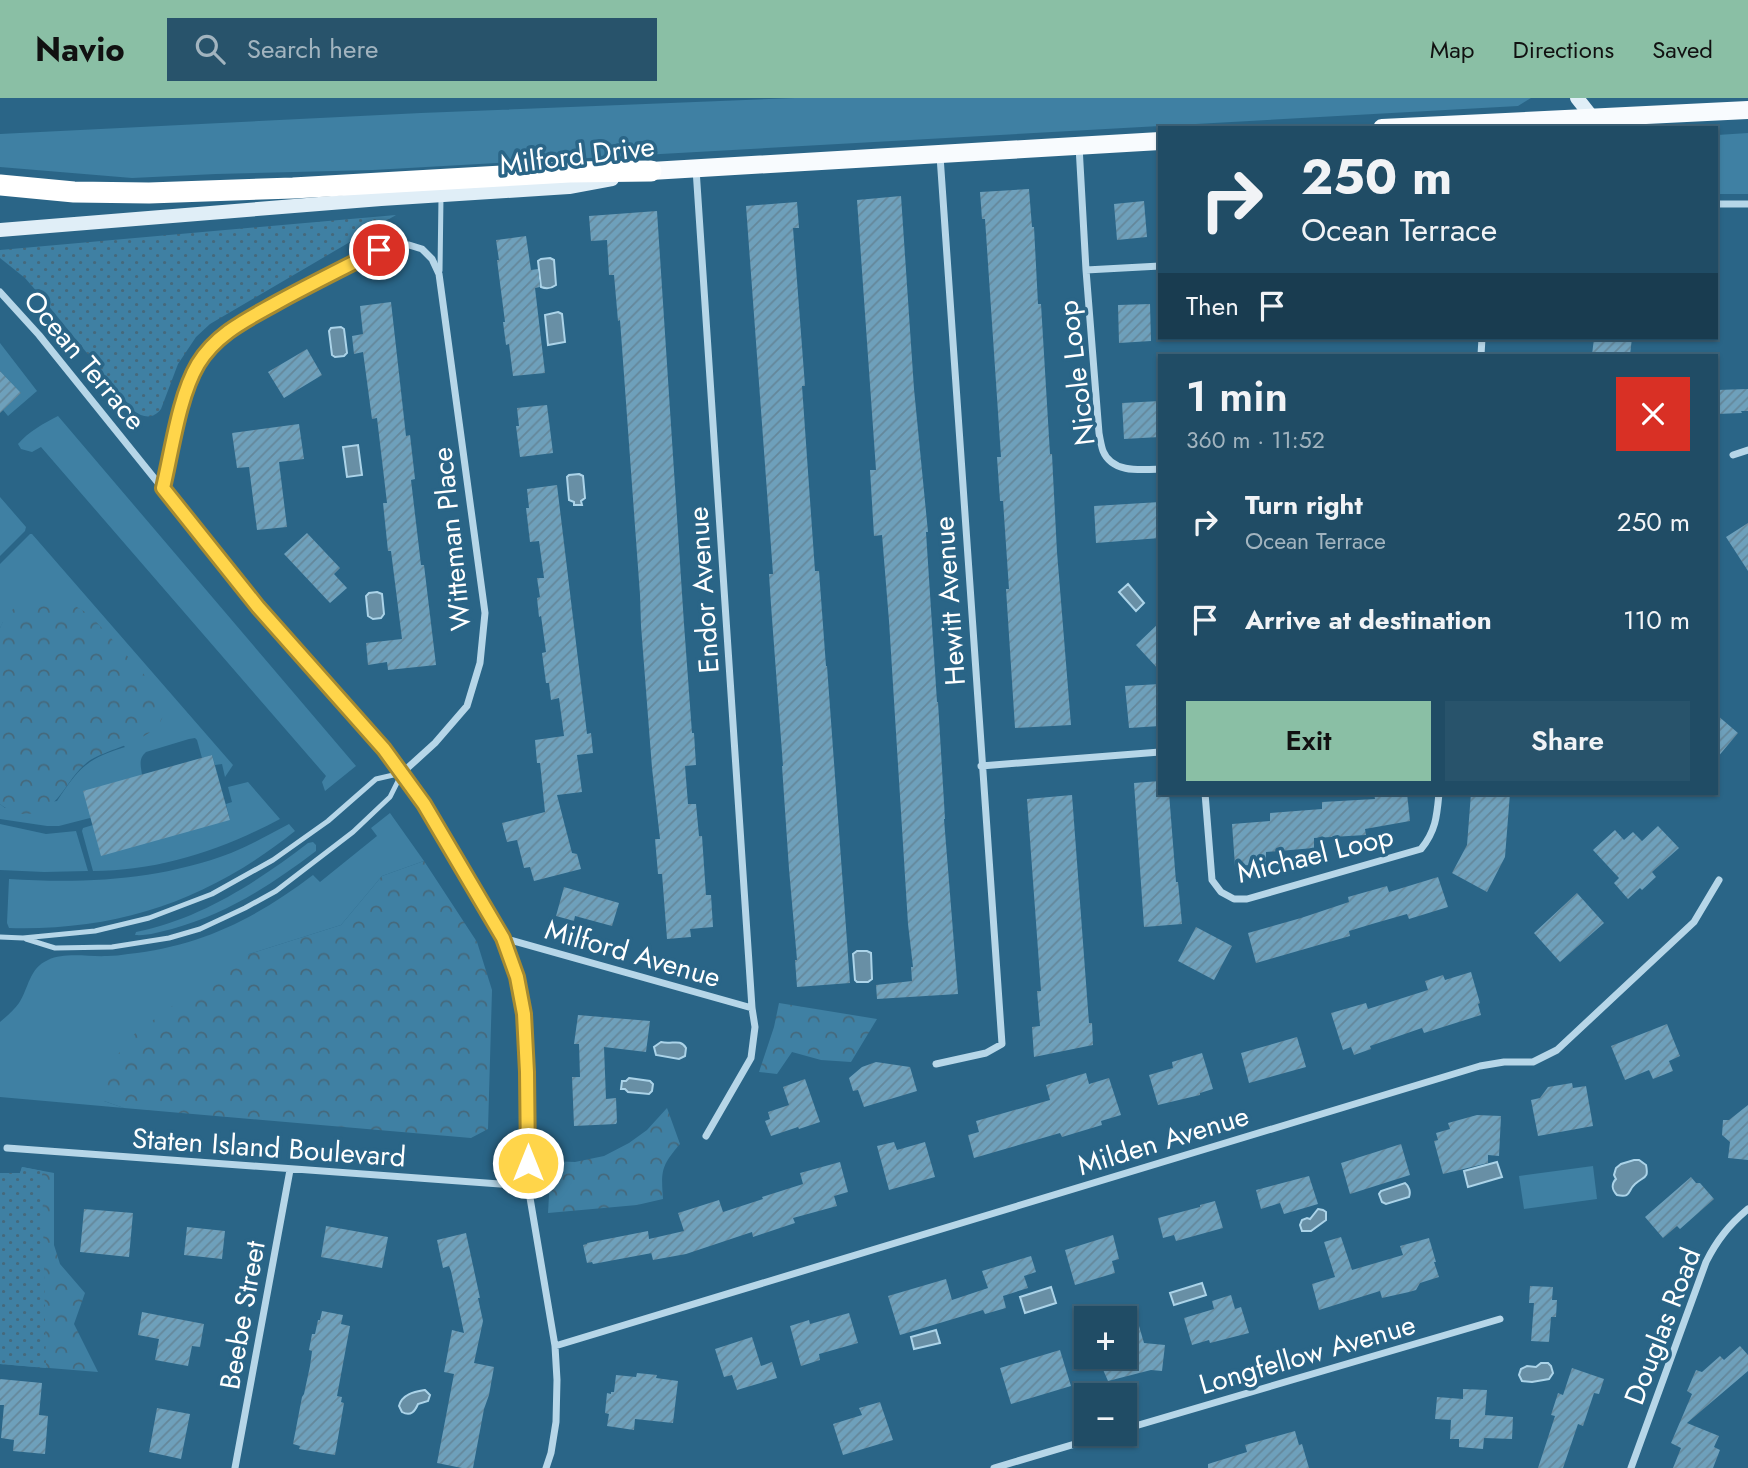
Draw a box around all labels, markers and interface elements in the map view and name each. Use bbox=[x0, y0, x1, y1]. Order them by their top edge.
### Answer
search box bbox=[167, 18, 657, 81]
text: Navio bbox=[35, 26, 125, 73]
icon: search bbox=[191, 30, 229, 68]
text: Search here bbox=[247, 30, 378, 68]
text: Map bbox=[1430, 32, 1475, 67]
text: Directions bbox=[1513, 32, 1614, 67]
text: Saved bbox=[1652, 32, 1713, 67]
street label: Milford Drive bbox=[497, 126, 657, 185]
text: 250 m bbox=[1301, 142, 1452, 212]
icon: right bbox=[1186, 154, 1277, 245]
text: Ocean Terrace bbox=[1301, 207, 1497, 253]
pin bbox=[349, 220, 409, 280]
icon: arrive bbox=[360, 231, 398, 269]
street label: Ocean Terrace bbox=[14, 281, 155, 439]
text: Then bbox=[1186, 287, 1239, 325]
icon: arrive bbox=[1253, 287, 1291, 325]
street label: Nicole Loop bbox=[1047, 298, 1106, 448]
text: 1 min bbox=[1186, 366, 1288, 427]
button: close bbox=[1616, 377, 1690, 451]
text: 360 m · 11:52 bbox=[1186, 423, 1325, 457]
street label: Witteman Place bbox=[421, 445, 482, 633]
text: Turn right bbox=[1245, 486, 1363, 524]
icon: right bbox=[1186, 503, 1224, 541]
text: 250 m bbox=[1617, 503, 1690, 541]
street label: Endor Avenue bbox=[677, 505, 730, 674]
street label: Hewitt Avenue bbox=[923, 515, 976, 687]
text: Ocean Terrace bbox=[1245, 524, 1386, 558]
icon: arrive bbox=[1186, 601, 1224, 639]
text: Arrive at destination bbox=[1245, 601, 1492, 639]
text: 110 m bbox=[1623, 601, 1690, 639]
button: Exit bbox=[1186, 701, 1431, 781]
button: Share bbox=[1445, 701, 1690, 781]
street label: Michael Loop bbox=[1233, 815, 1398, 894]
street label: Milford Avenue bbox=[540, 909, 725, 998]
street label: Milden Avenue bbox=[1072, 1095, 1254, 1186]
street label: Staten Island Boulevard bbox=[131, 1117, 407, 1178]
position arrow bbox=[491, 1126, 565, 1200]
street label: Beebe Street bbox=[209, 1237, 276, 1393]
street label: Douglas Road bbox=[1614, 1242, 1711, 1411]
street label: Longfellow Avenue bbox=[1194, 1304, 1420, 1405]
map controls bbox=[1074, 1306, 1137, 1446]
button: + bbox=[1074, 1306, 1137, 1369]
button: − bbox=[1074, 1383, 1137, 1446]

